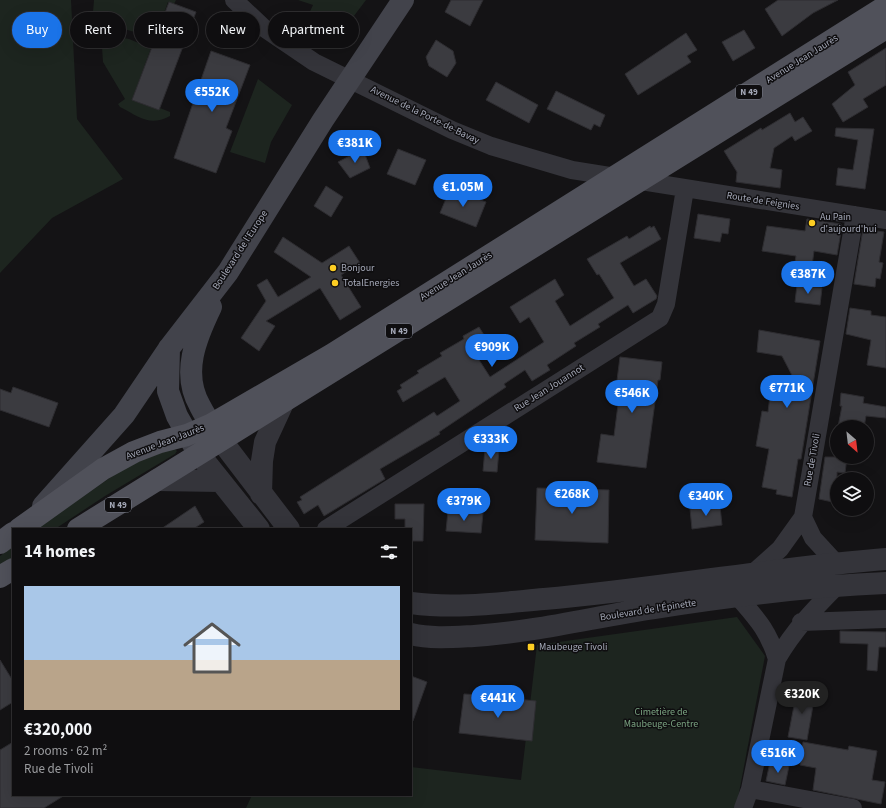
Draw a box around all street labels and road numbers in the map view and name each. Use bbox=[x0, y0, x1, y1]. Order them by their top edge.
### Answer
street label: Avenue Jean Jaurès bbox=[763, 31, 841, 87]
street label: Avenue de la Porte-de-Bavay bbox=[368, 83, 482, 148]
road number: N 49 bbox=[736, 85, 762, 99]
street label: Route de Feignies bbox=[726, 188, 800, 214]
street label: Boulevard de l'Europe bbox=[209, 207, 271, 293]
street label: Avenue Jean Jaurès bbox=[417, 248, 495, 304]
road number: N 49 bbox=[386, 324, 412, 338]
street label: Rue Jean Jouannot bbox=[511, 360, 587, 415]
street label: Avenue Jean Jaurès bbox=[124, 421, 206, 463]
street label: Rue de Tivoli bbox=[800, 432, 824, 488]
road number: N 49 bbox=[105, 498, 131, 512]
street label: Boulevard de l'Épinette bbox=[599, 595, 697, 625]

